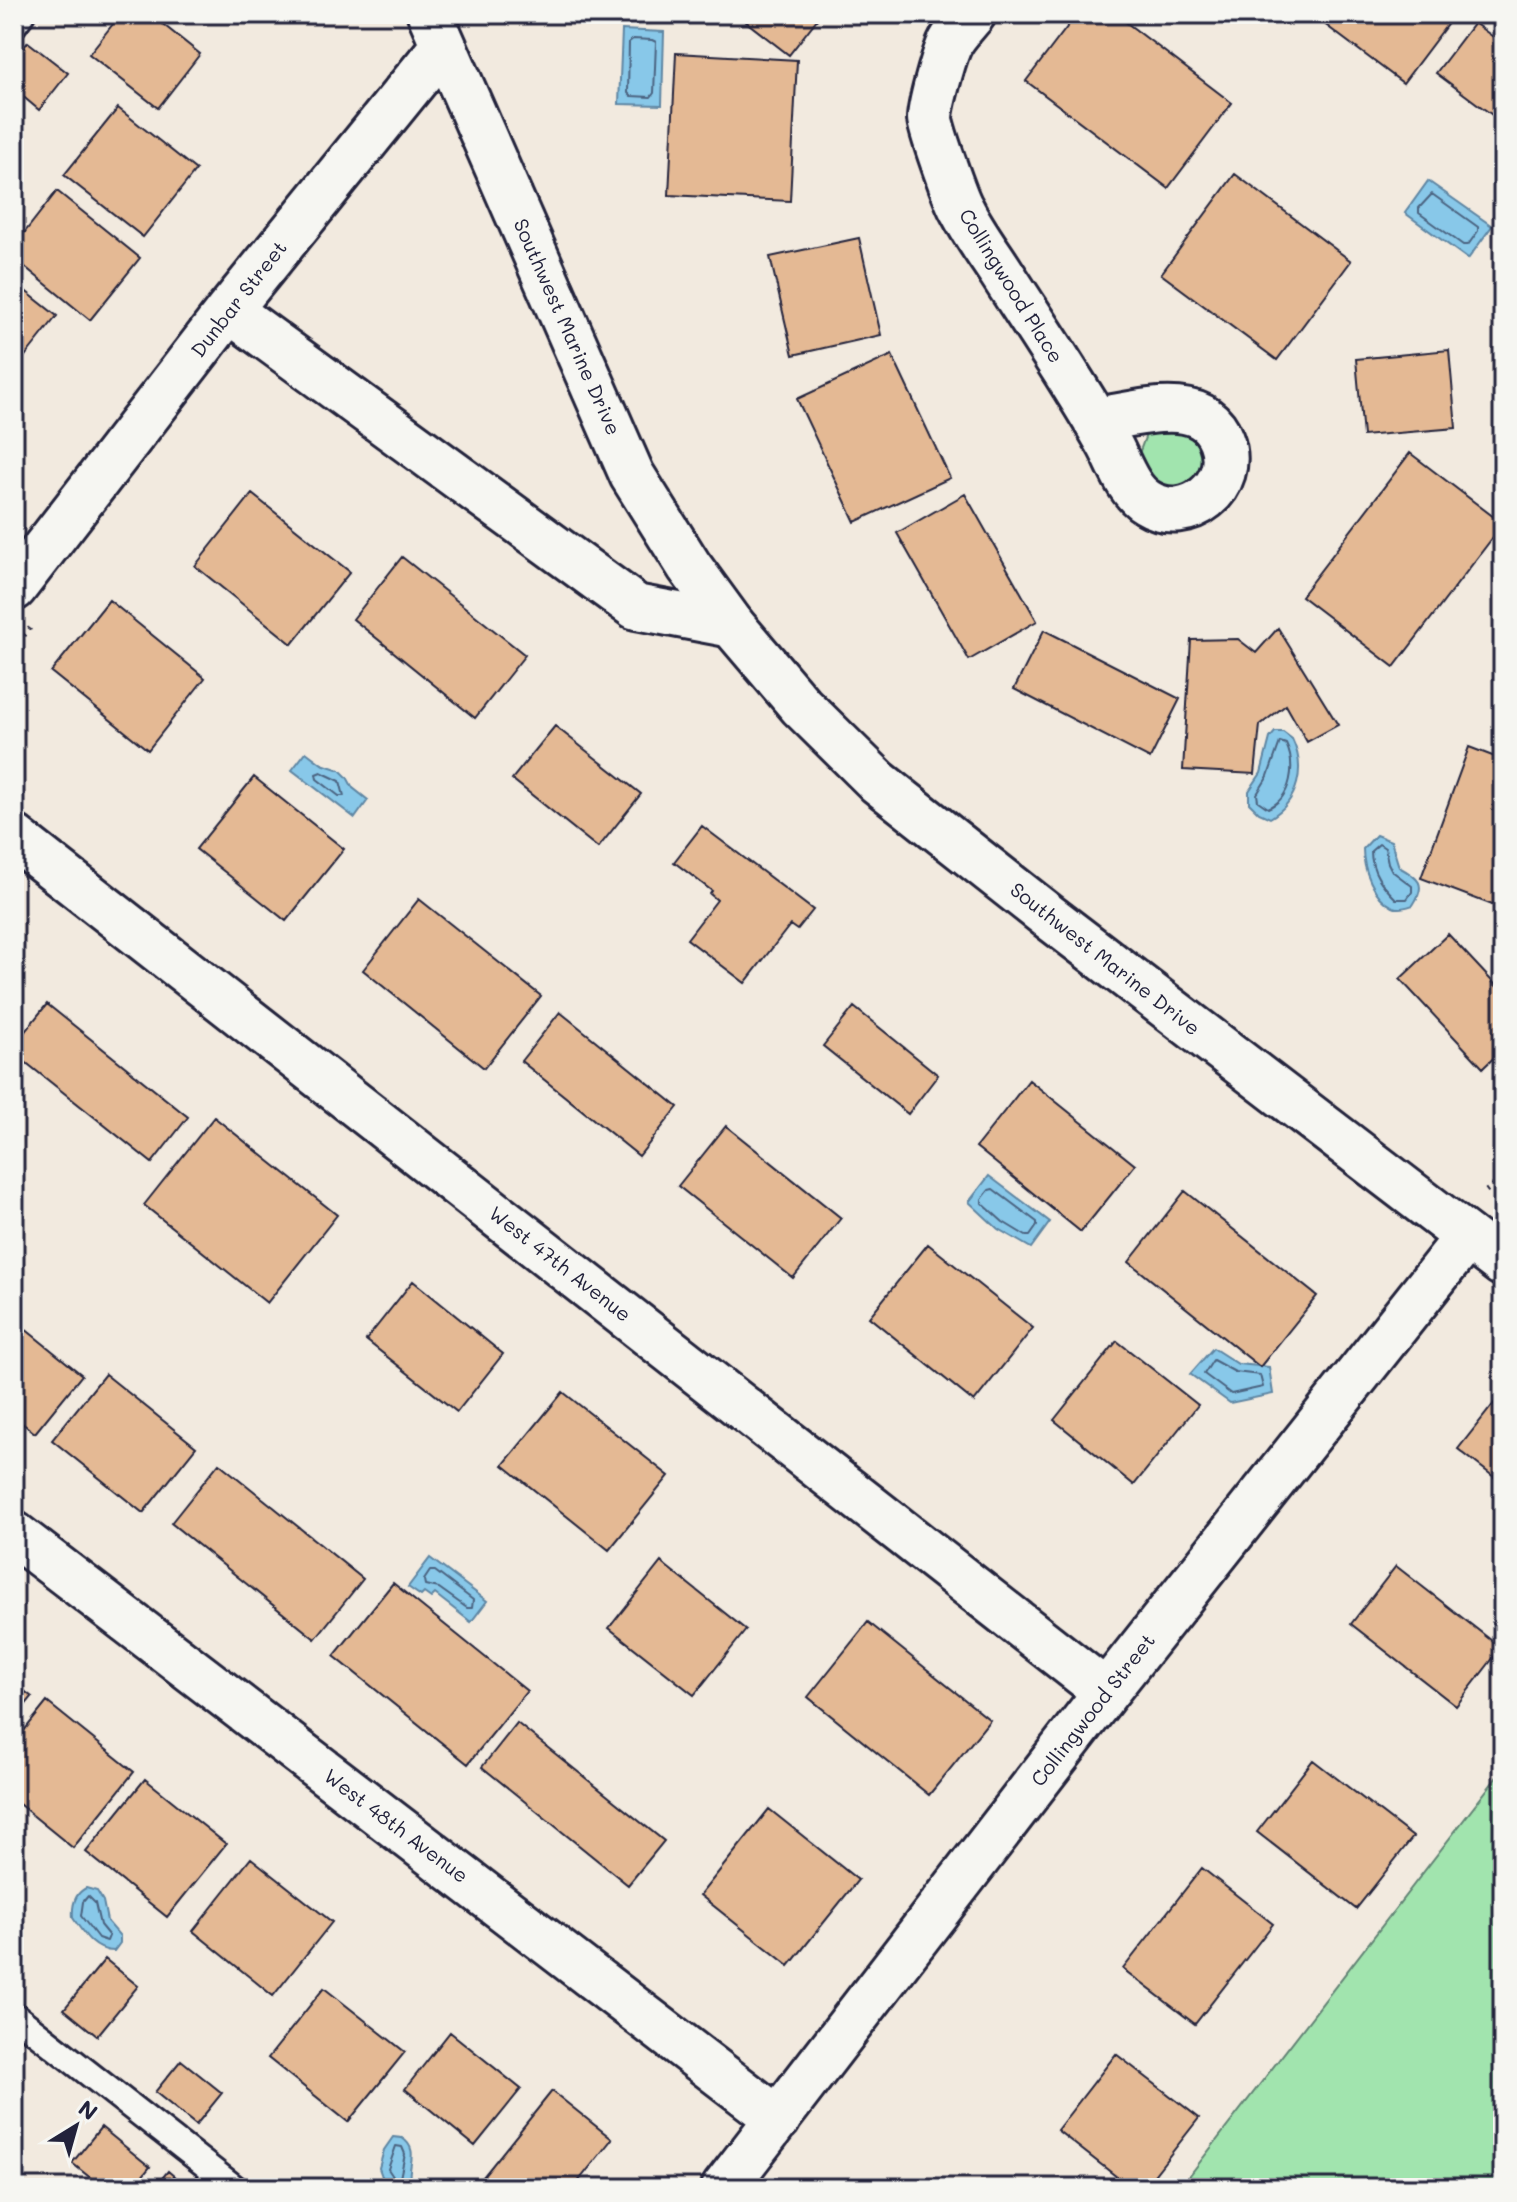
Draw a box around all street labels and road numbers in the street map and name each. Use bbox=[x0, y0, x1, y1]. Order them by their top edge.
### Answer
street label: Collingwood Place bbox=[954, 203, 1070, 367]
street label: Southwest Marine Drive bbox=[508, 214, 627, 439]
street label: Dunbar Street bbox=[185, 235, 292, 362]
street label: Southwest Marine Drive bbox=[1005, 876, 1206, 1041]
street label: West 47th Avenue bbox=[484, 1200, 637, 1327]
street label: Collingwood Street bbox=[1024, 1628, 1160, 1791]
street label: West 48th Avenue bbox=[319, 1762, 474, 1888]

